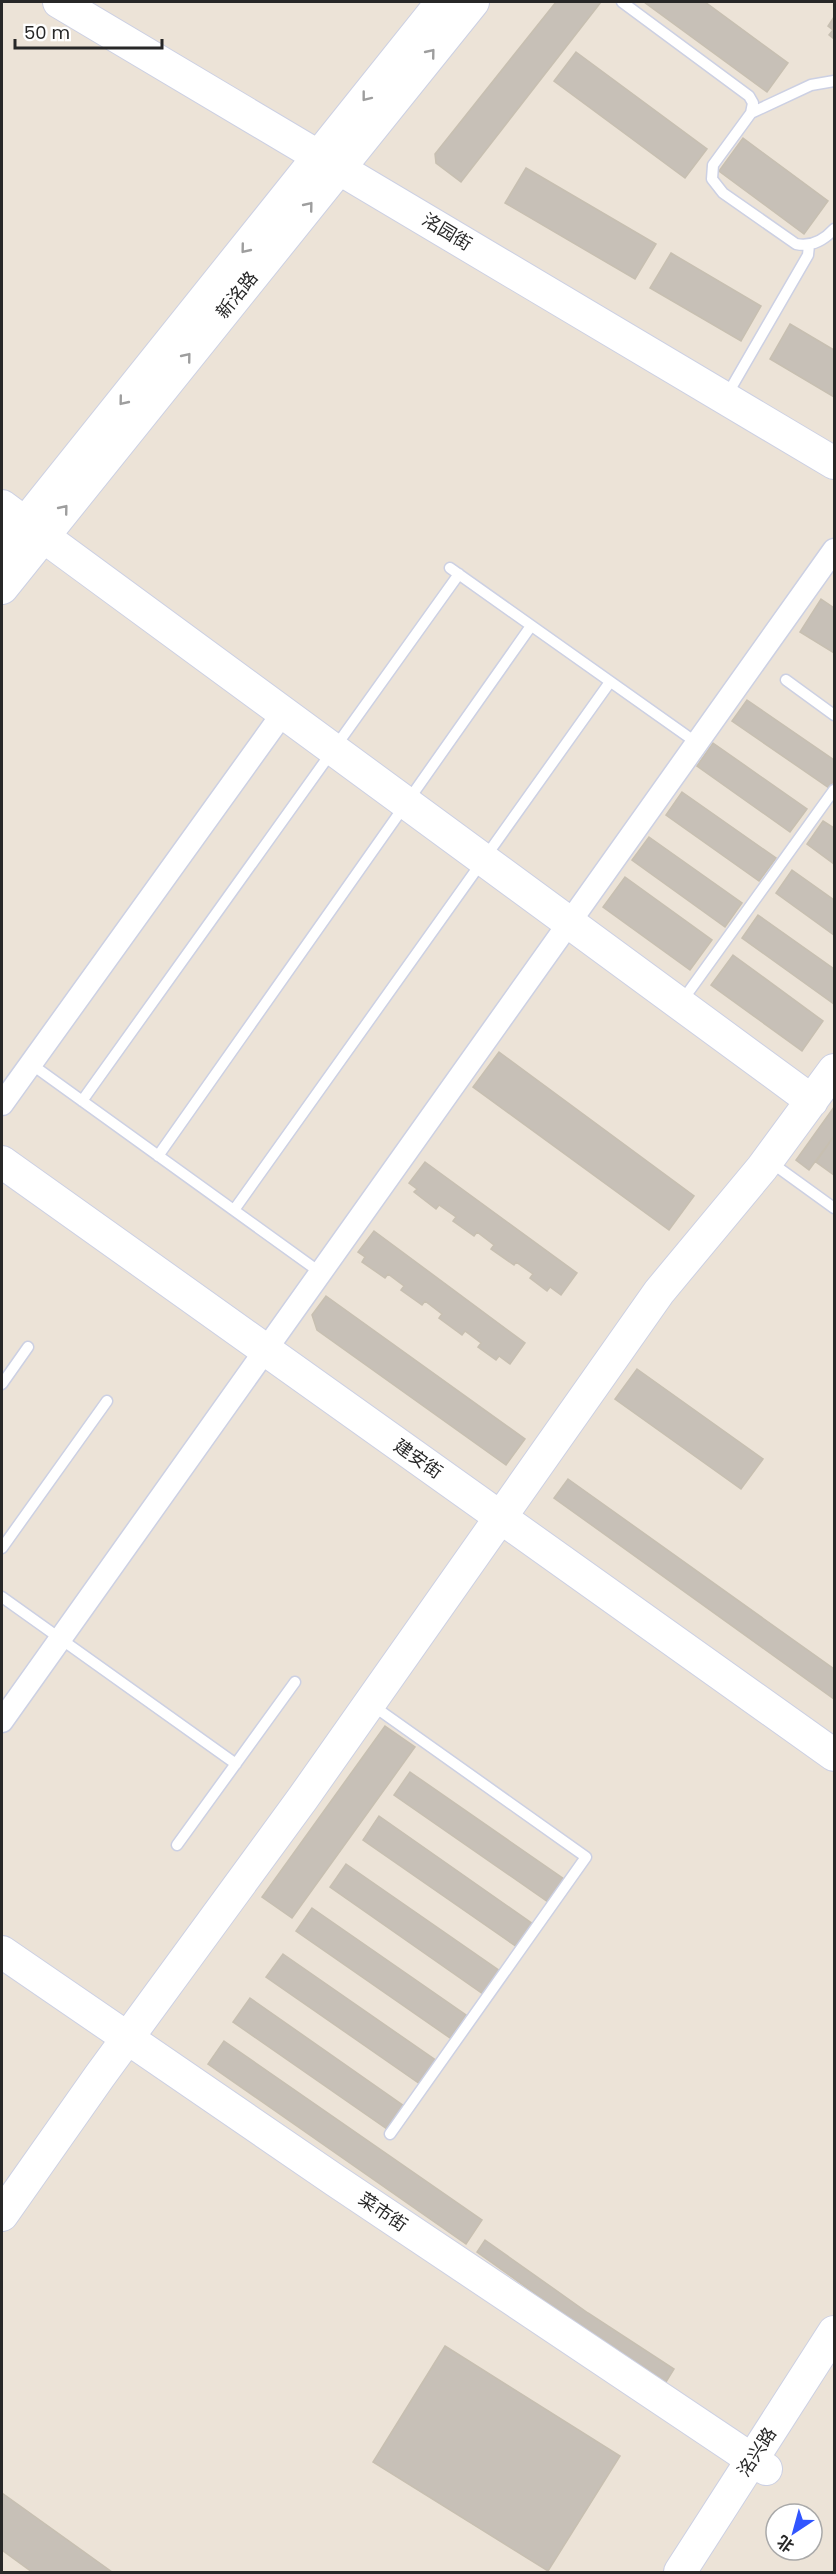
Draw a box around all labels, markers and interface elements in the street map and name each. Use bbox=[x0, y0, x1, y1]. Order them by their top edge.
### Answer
scale bar bbox=[15, 12, 162, 50]
text: 50 m bbox=[24, 20, 70, 45]
one-way arrow bbox=[424, 49, 435, 60]
one-way arrow bbox=[363, 90, 374, 101]
one-way arrow bbox=[302, 202, 313, 213]
street label: 洺园街 bbox=[418, 207, 477, 256]
one-way arrow bbox=[242, 243, 253, 254]
street label: 新洺路 bbox=[210, 266, 263, 324]
one-way arrow bbox=[179, 353, 190, 364]
one-way arrow bbox=[119, 394, 130, 405]
one-way arrow bbox=[57, 505, 68, 516]
street label: 建安街 bbox=[389, 1433, 448, 1484]
street label: 菜市街 bbox=[354, 2186, 413, 2237]
street label: 洺兴路 bbox=[731, 2422, 782, 2481]
north arrow bbox=[764, 2502, 824, 2562]
text: 北 bbox=[772, 2530, 799, 2558]

